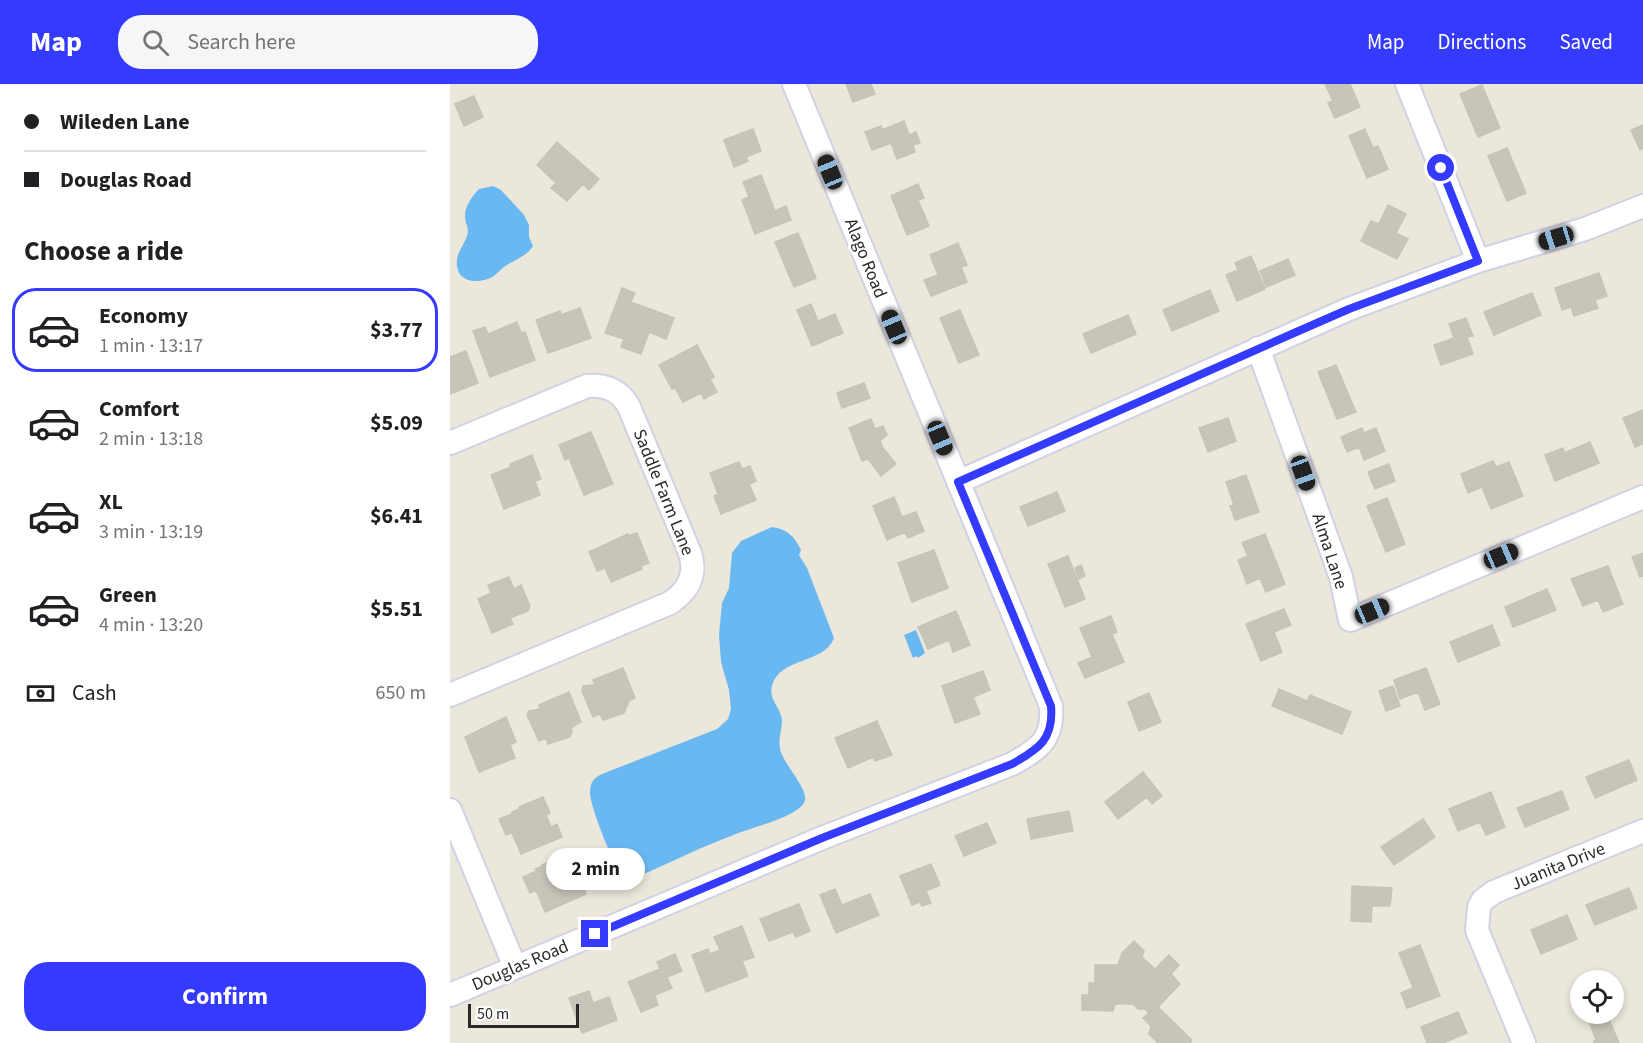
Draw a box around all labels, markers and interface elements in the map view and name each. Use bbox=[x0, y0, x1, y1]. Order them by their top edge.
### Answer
search box bbox=[118, 15, 538, 69]
text: Map bbox=[30, 22, 82, 62]
icon: search bbox=[139, 26, 172, 59]
text: Search here bbox=[187, 26, 296, 58]
text: Map bbox=[1367, 27, 1405, 57]
text: Directions bbox=[1438, 27, 1526, 57]
text: Saved bbox=[1559, 27, 1613, 57]
text: Wileden Lane bbox=[60, 106, 190, 138]
car bbox=[815, 152, 845, 192]
route start bbox=[1427, 154, 1454, 181]
text: Douglas Road bbox=[60, 164, 192, 196]
street label: Alago Road bbox=[838, 214, 893, 302]
car bbox=[1536, 224, 1576, 252]
text: Choose a ride bbox=[24, 232, 184, 271]
text: Economy bbox=[99, 300, 188, 332]
icon: car bbox=[27, 303, 81, 357]
car bbox=[879, 307, 909, 347]
text: $3.77 bbox=[370, 314, 423, 346]
text: 1 min · 13:17 bbox=[99, 332, 203, 360]
text: Comfort bbox=[99, 393, 180, 425]
icon: car bbox=[27, 396, 81, 450]
text: $5.09 bbox=[370, 407, 423, 439]
car bbox=[925, 418, 955, 458]
text: 2 min · 13:18 bbox=[99, 425, 203, 453]
street label: Saddle Farm Lane bbox=[627, 425, 700, 559]
car bbox=[1288, 453, 1318, 493]
text: XL bbox=[99, 486, 123, 518]
icon: car bbox=[27, 489, 81, 543]
text: $6.41 bbox=[370, 500, 423, 532]
street label: Alma Lane bbox=[1305, 510, 1354, 592]
text: 3 min · 13:19 bbox=[99, 518, 203, 546]
car bbox=[1481, 541, 1521, 571]
text: Green bbox=[99, 579, 157, 611]
icon: car bbox=[27, 582, 81, 636]
text: $5.51 bbox=[370, 593, 423, 625]
car bbox=[1352, 596, 1392, 626]
text: 4 min · 13:20 bbox=[99, 611, 203, 639]
icon: cash bbox=[24, 677, 57, 710]
text: Cash bbox=[72, 677, 117, 709]
text: 650 m bbox=[376, 679, 426, 707]
street label: Juanita Drive bbox=[1508, 836, 1609, 897]
callout: 2 min bbox=[546, 847, 645, 889]
text: 2 min bbox=[571, 855, 620, 883]
route end bbox=[581, 920, 608, 947]
street label: Douglas Road bbox=[468, 934, 573, 997]
button: Confirm bbox=[24, 962, 426, 1031]
map controls bbox=[1570, 970, 1624, 1024]
button: locate bbox=[1570, 970, 1624, 1024]
scale bar bbox=[468, 1001, 579, 1028]
text: 50 m bbox=[477, 1003, 509, 1025]

